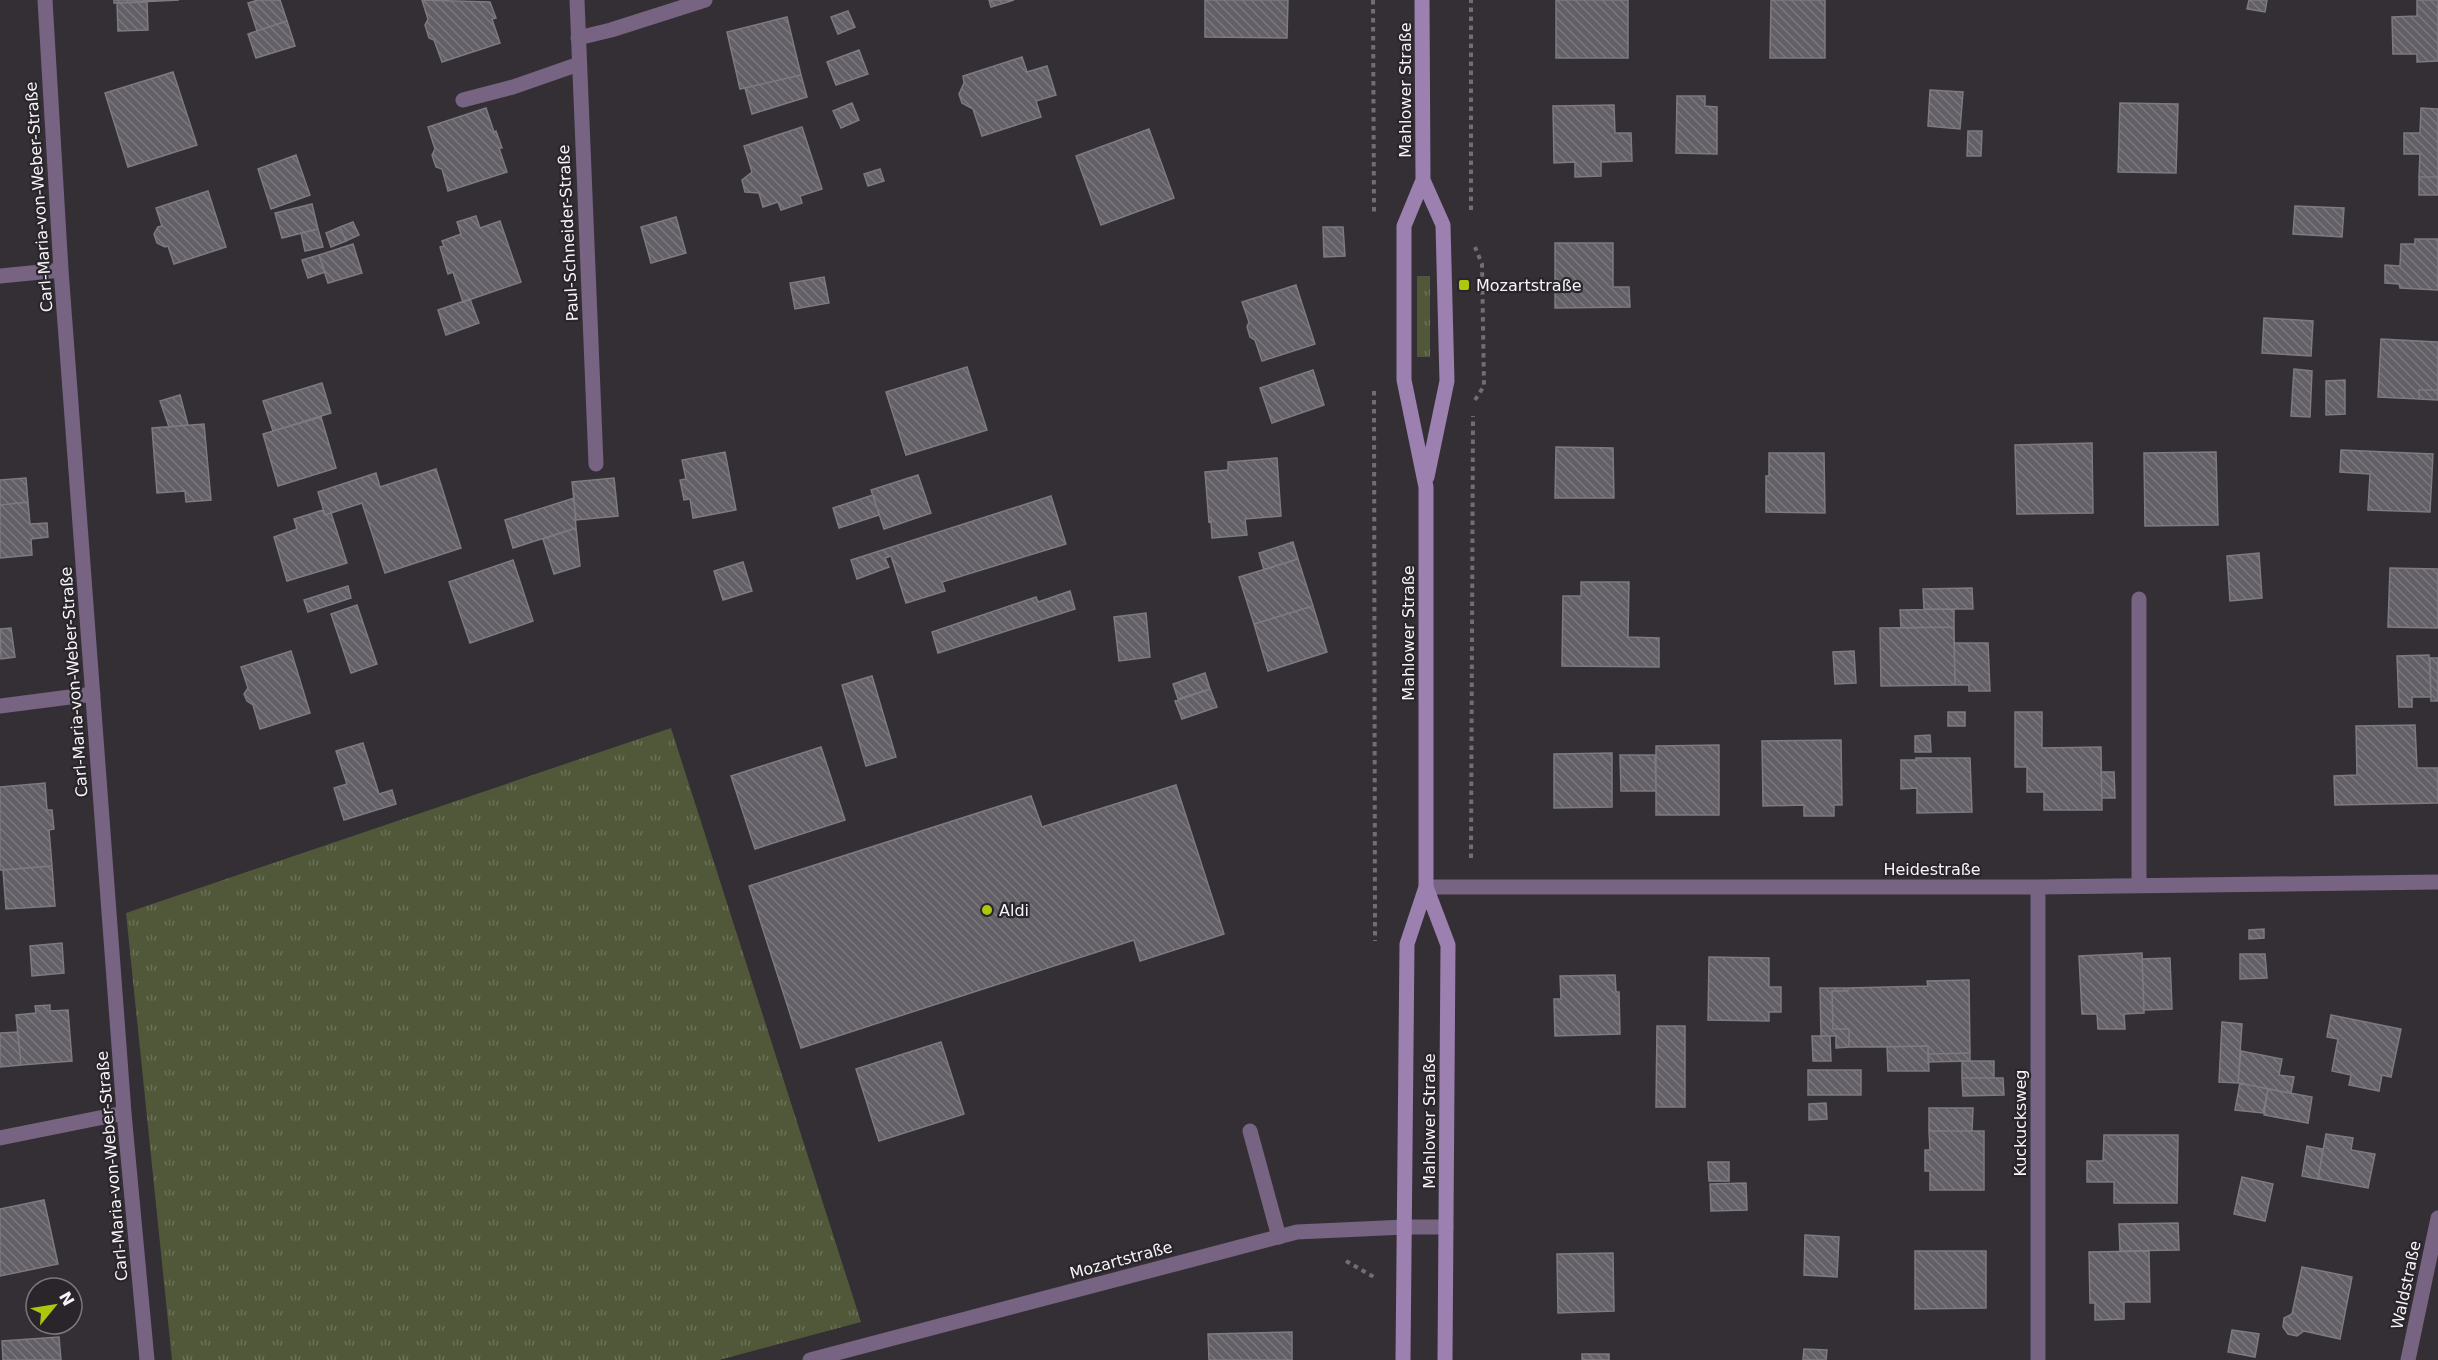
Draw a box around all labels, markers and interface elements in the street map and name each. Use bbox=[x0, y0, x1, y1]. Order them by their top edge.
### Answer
street label: Mahlower Straße bbox=[1396, 22, 1415, 158]
street label: Carl-Maria-von-Weber-Straße bbox=[21, 81, 57, 313]
street label: Paul-Schneider-Straße bbox=[554, 144, 582, 322]
place label: Mozartstraße bbox=[1476, 276, 1582, 295]
marker: Mozartstraße bbox=[1457, 278, 1471, 292]
street label: Mahlower Straße bbox=[1399, 565, 1418, 701]
street label: Carl-Maria-von-Weber-Straße bbox=[56, 566, 92, 798]
street label: Heidestraße bbox=[1883, 860, 1981, 879]
place label: Aldi bbox=[999, 901, 1029, 920]
marker: Aldi bbox=[980, 903, 994, 917]
street label: Carl-Maria-von-Weber-Straße bbox=[92, 1050, 132, 1282]
street label: Mahlower Straße bbox=[1420, 1053, 1439, 1189]
street label: Kuckucksweg bbox=[2011, 1069, 2030, 1177]
street label: Mozartstraße bbox=[1068, 1237, 1174, 1283]
street label: Waldstraße bbox=[2387, 1239, 2425, 1331]
north arrow bbox=[24, 1276, 84, 1336]
text: N bbox=[55, 1288, 78, 1309]

